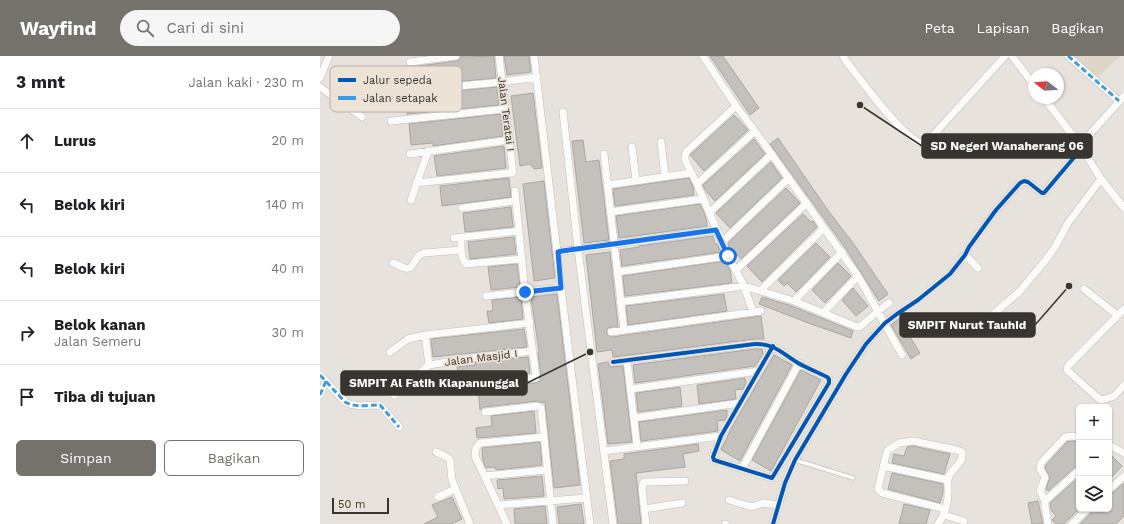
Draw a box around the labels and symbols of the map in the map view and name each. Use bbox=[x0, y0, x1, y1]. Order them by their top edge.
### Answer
legend bbox=[330, 66, 462, 112]
north arrow bbox=[1028, 68, 1064, 104]
text: Jalur sepeda bbox=[363, 74, 432, 87]
street label: Jalan Teratai I bbox=[495, 76, 517, 152]
text: Jalan setapak bbox=[363, 92, 438, 105]
callout: SD Negeri Wanaherang 06 bbox=[922, 134, 1092, 158]
text: SD Negeri Wanaherang 06 bbox=[930, 139, 1084, 153]
route start bbox=[719, 247, 737, 265]
route end bbox=[516, 283, 534, 301]
callout: SMPIT Nurut Tauhid bbox=[900, 313, 1035, 337]
text: SMPIT Nurut Tauhid bbox=[908, 318, 1026, 332]
street label: Jalan Masjid I bbox=[444, 347, 518, 369]
callout: SMPIT Al Fatih Klapanunggal bbox=[341, 371, 527, 395]
text: SMPIT Al Fatih Klapanunggal bbox=[349, 376, 519, 390]
scale bar bbox=[332, 496, 389, 515]

